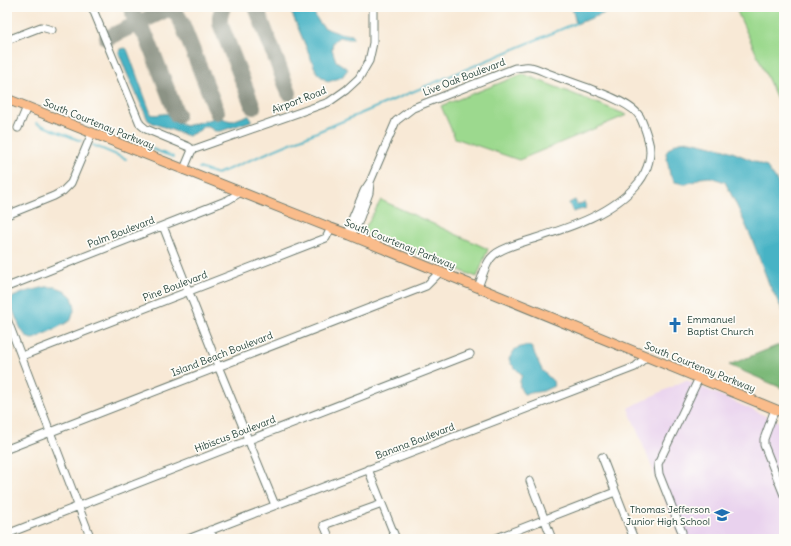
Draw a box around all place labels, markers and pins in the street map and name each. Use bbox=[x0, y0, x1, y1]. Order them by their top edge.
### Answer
place label: Emmanuel Baptist Church bbox=[687, 313, 754, 338]
church icon: Emmanuel Baptist Church bbox=[666, 316, 684, 334]
place label: Thomas Jefferson Junior High School bbox=[626, 503, 710, 528]
school or university icon: Thomas Jefferson Junior High School bbox=[713, 506, 731, 524]

